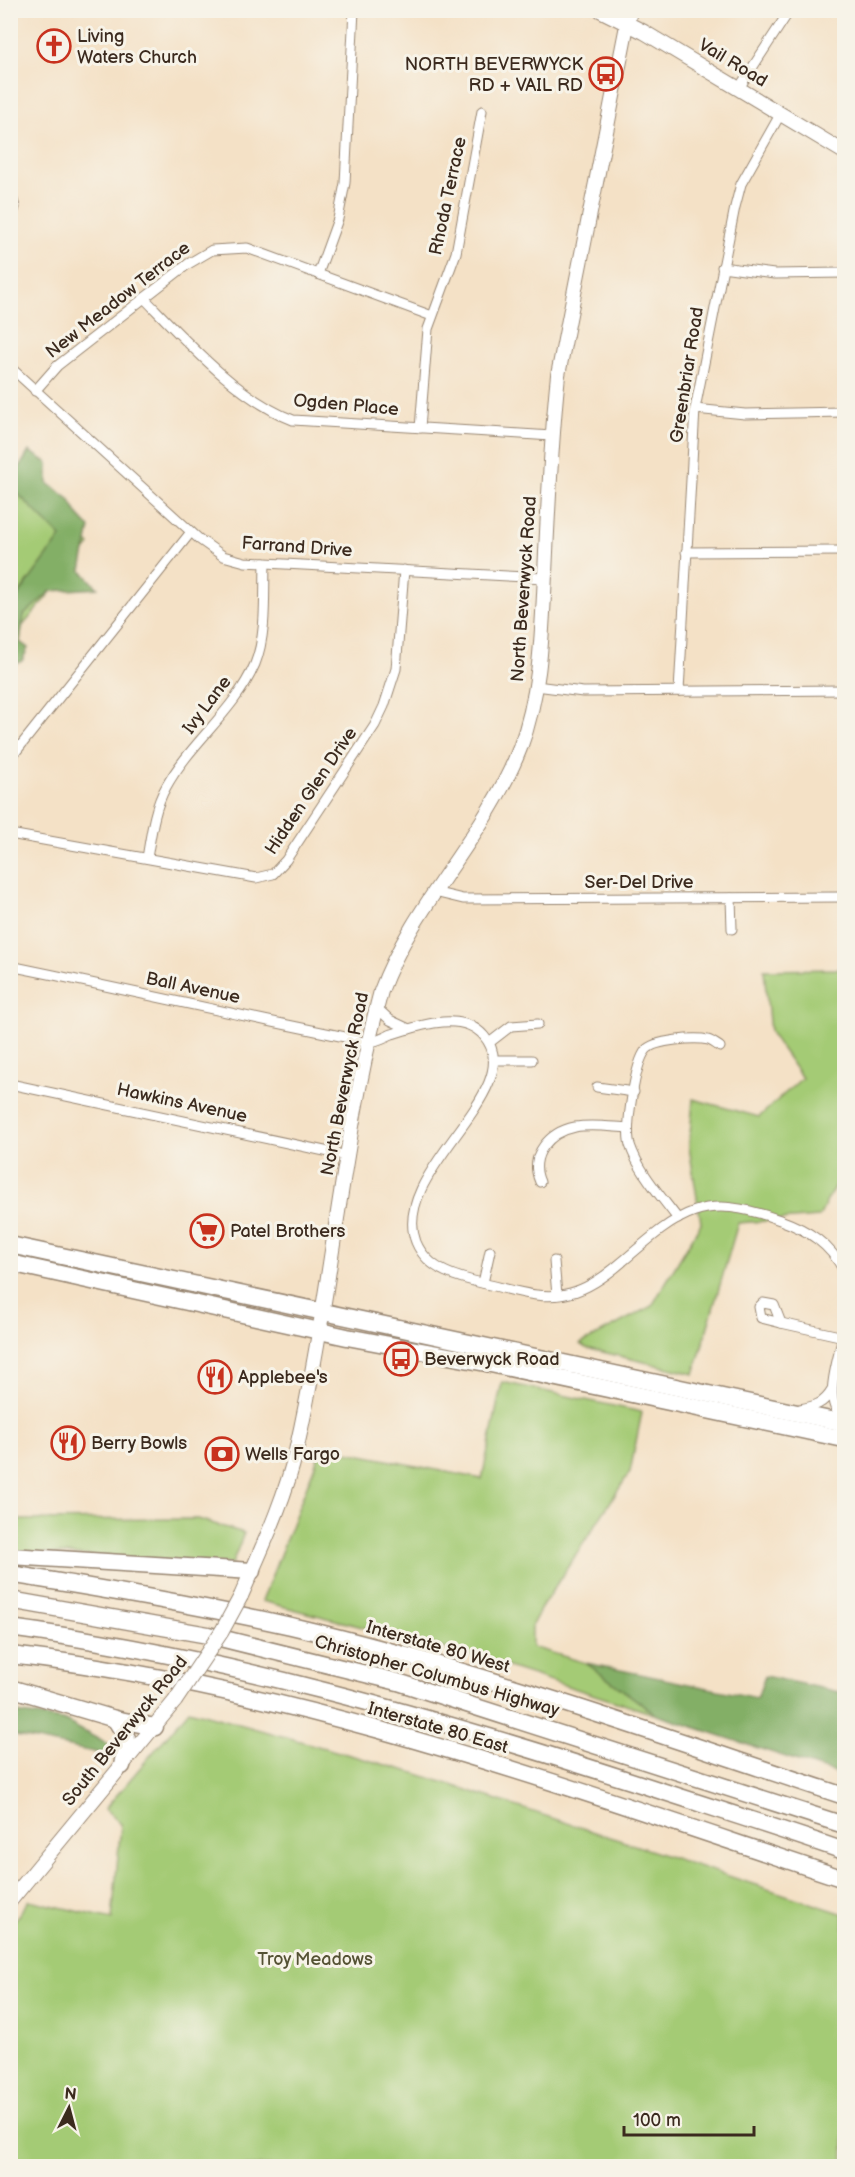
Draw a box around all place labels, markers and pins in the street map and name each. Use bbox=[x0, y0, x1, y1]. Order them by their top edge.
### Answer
place label: Living Waters Church bbox=[77, 26, 197, 68]
church icon: Living Waters Church bbox=[36, 28, 72, 64]
place label: NORTH BEVERWYCK RD + VAIL RD bbox=[405, 54, 583, 96]
bus stop icon: NORTH BEVERWYCK RD + VAIL RD bbox=[588, 56, 624, 92]
supermarket icon: Patel Brothers bbox=[189, 1213, 225, 1249]
place label: Patel Brothers bbox=[230, 1221, 345, 1242]
bus stop icon: Beverwyck Road bbox=[383, 1341, 419, 1377]
place label: Beverwyck Road bbox=[424, 1349, 560, 1370]
restaurant icon: Applebee's bbox=[197, 1359, 233, 1395]
place label: Applebee's bbox=[238, 1367, 328, 1388]
restaurant icon: Berry Bowls bbox=[50, 1425, 86, 1461]
place label: Berry Bowls bbox=[91, 1433, 187, 1454]
bank icon: Wells Fargo bbox=[204, 1436, 240, 1472]
place label: Wells Fargo bbox=[245, 1444, 340, 1465]

